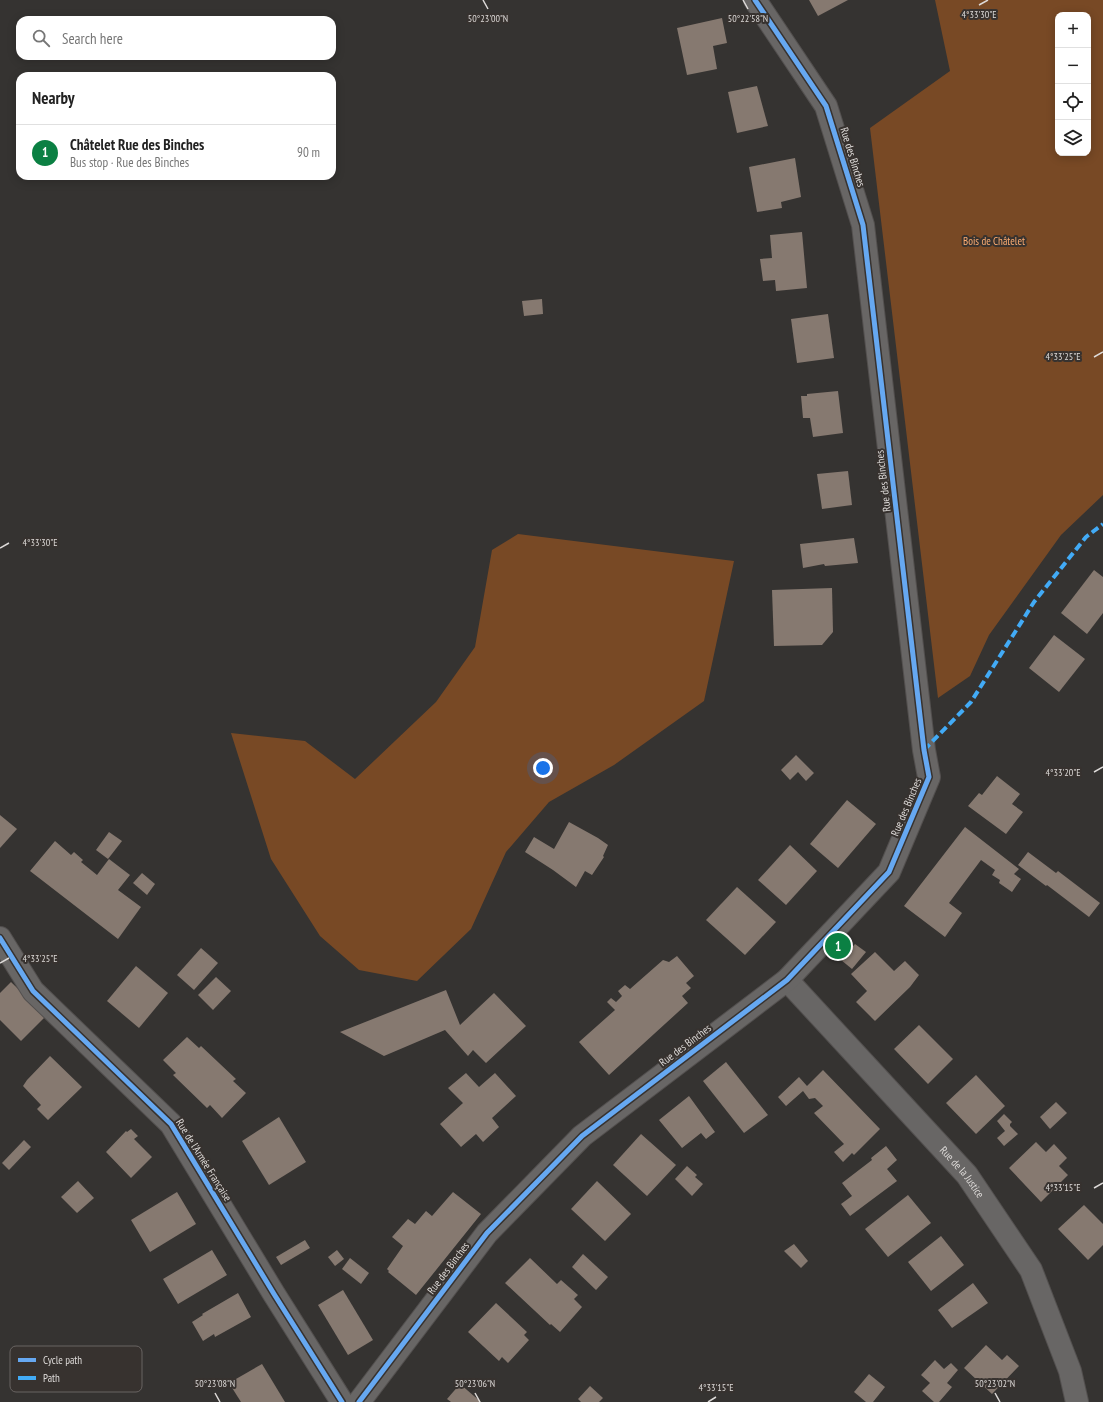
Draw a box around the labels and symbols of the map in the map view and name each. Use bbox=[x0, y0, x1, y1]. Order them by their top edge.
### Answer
text: 4°33'30"E bbox=[962, 8, 996, 21]
text: 50°23'00"N bbox=[468, 12, 508, 25]
text: 50°22'58"N bbox=[728, 12, 768, 25]
street label: Rue des Binches bbox=[837, 125, 869, 189]
park label: Bois de Châtelet bbox=[963, 234, 1025, 248]
text: 4°33'25"E bbox=[1046, 350, 1080, 363]
street label: Rue des Binches bbox=[872, 449, 894, 512]
text: 4°33'30"E bbox=[23, 536, 57, 549]
your location bbox=[533, 758, 553, 778]
text: 4°33'20"E bbox=[1046, 766, 1080, 779]
street label: Rue des Binches bbox=[888, 776, 925, 838]
pin: 1 bbox=[825, 931, 851, 961]
text: 4°33'25"E bbox=[23, 952, 57, 965]
street label: Rue des Binches bbox=[656, 1021, 714, 1069]
street label: Rue de l'Armée Française bbox=[173, 1116, 235, 1204]
street label: Rue de la Justice bbox=[937, 1143, 988, 1201]
text: 4°33'15"E bbox=[1046, 1181, 1080, 1194]
street label: Rue des Binches bbox=[424, 1239, 472, 1297]
legend bbox=[10, 1346, 142, 1392]
text: Cycle path bbox=[43, 1353, 82, 1367]
text: Path bbox=[43, 1371, 60, 1385]
text: 50°23'08"N bbox=[195, 1377, 235, 1390]
text: 50°23'06"N bbox=[455, 1377, 495, 1390]
text: 50°23'02"N bbox=[975, 1377, 1015, 1390]
text: 4°33'15"E bbox=[699, 1381, 733, 1394]

